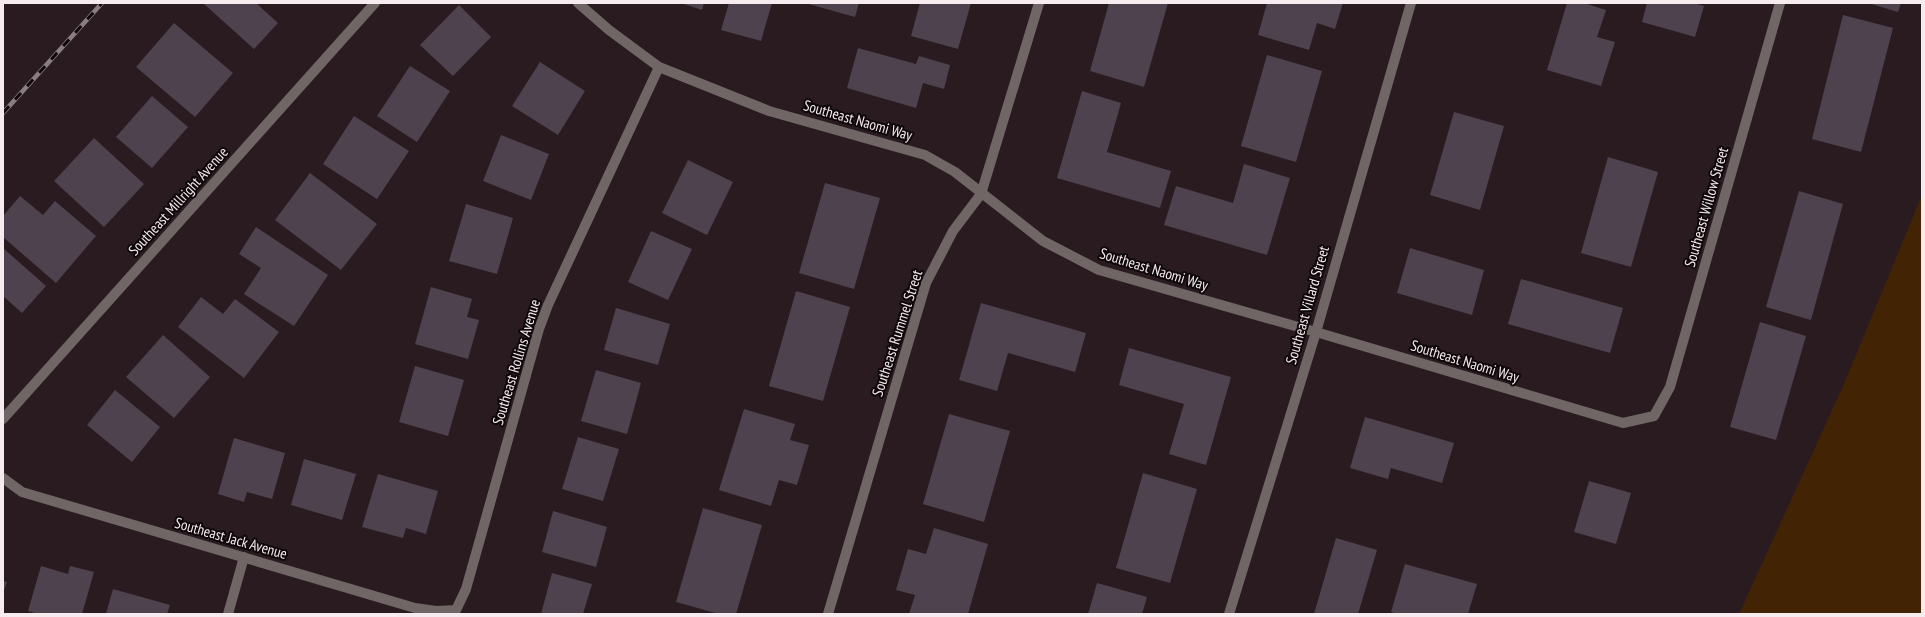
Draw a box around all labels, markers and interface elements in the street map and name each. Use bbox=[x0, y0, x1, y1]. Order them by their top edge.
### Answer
street label: Southeast Naomi Way bbox=[801, 95, 915, 145]
street label: Southeast Millright Avenue bbox=[124, 143, 232, 259]
street label: Southeast Willow Street bbox=[1680, 145, 1732, 269]
street label: Southeast Naomi Way bbox=[1097, 243, 1211, 295]
street label: Southeast Villard Street bbox=[1281, 244, 1333, 366]
street label: Southeast Rummel Street bbox=[868, 267, 926, 399]
street label: Southeast Rollins Avenue bbox=[488, 297, 544, 427]
street label: Southeast Naomi Way bbox=[1408, 335, 1522, 387]
street label: Southeast Jack Avenue bbox=[173, 513, 289, 563]

